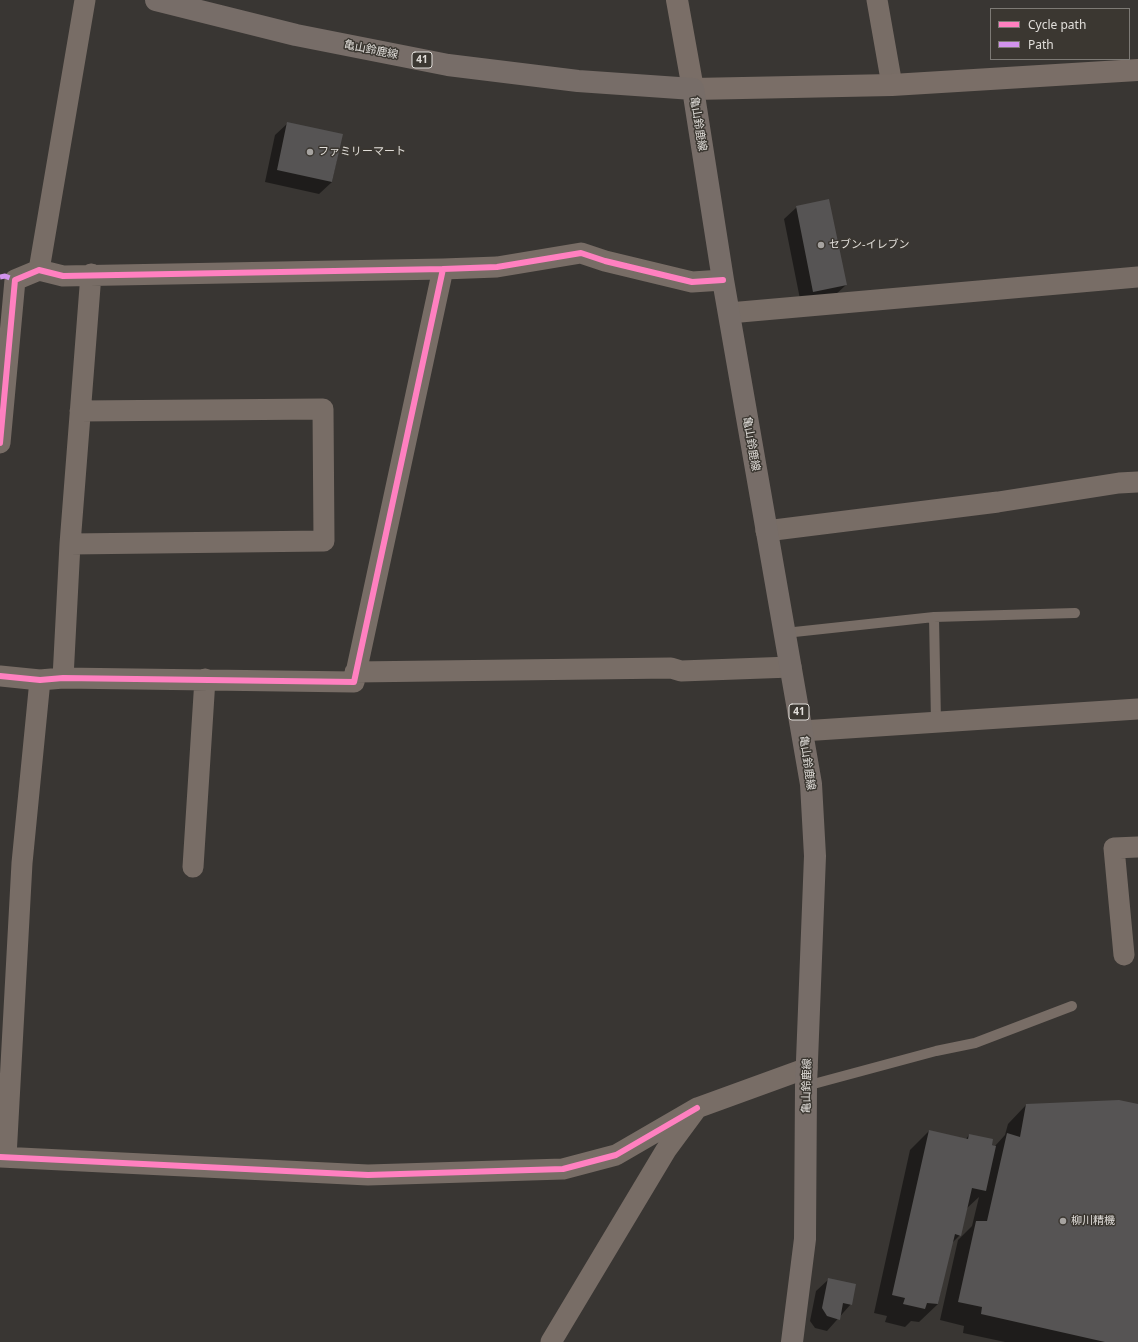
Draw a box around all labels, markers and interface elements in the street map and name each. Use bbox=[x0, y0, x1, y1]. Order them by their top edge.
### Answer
legend bbox=[990, 8, 1130, 60]
text: Cycle path bbox=[1028, 16, 1086, 33]
text: Path bbox=[1028, 36, 1054, 53]
street label: 亀山鈴鹿線 bbox=[343, 38, 399, 62]
road number: 41 bbox=[412, 52, 432, 68]
street label: 亀山鈴鹿線 bbox=[687, 96, 709, 152]
place label: ファミリーマート bbox=[318, 145, 406, 159]
marker: ファミリーマート bbox=[305, 147, 315, 157]
place label: セブン-イレブン bbox=[829, 238, 910, 252]
marker: セブン-イレブン bbox=[816, 240, 826, 250]
street label: 亀山鈴鹿線 bbox=[740, 416, 762, 472]
road number: 41 bbox=[789, 704, 809, 720]
street label: 亀山鈴鹿線 bbox=[797, 735, 817, 791]
street label: 亀山鈴鹿線 bbox=[800, 1058, 814, 1114]
place label: 柳川精機 bbox=[1071, 1214, 1115, 1228]
marker: 柳川精機 bbox=[1058, 1216, 1068, 1226]

